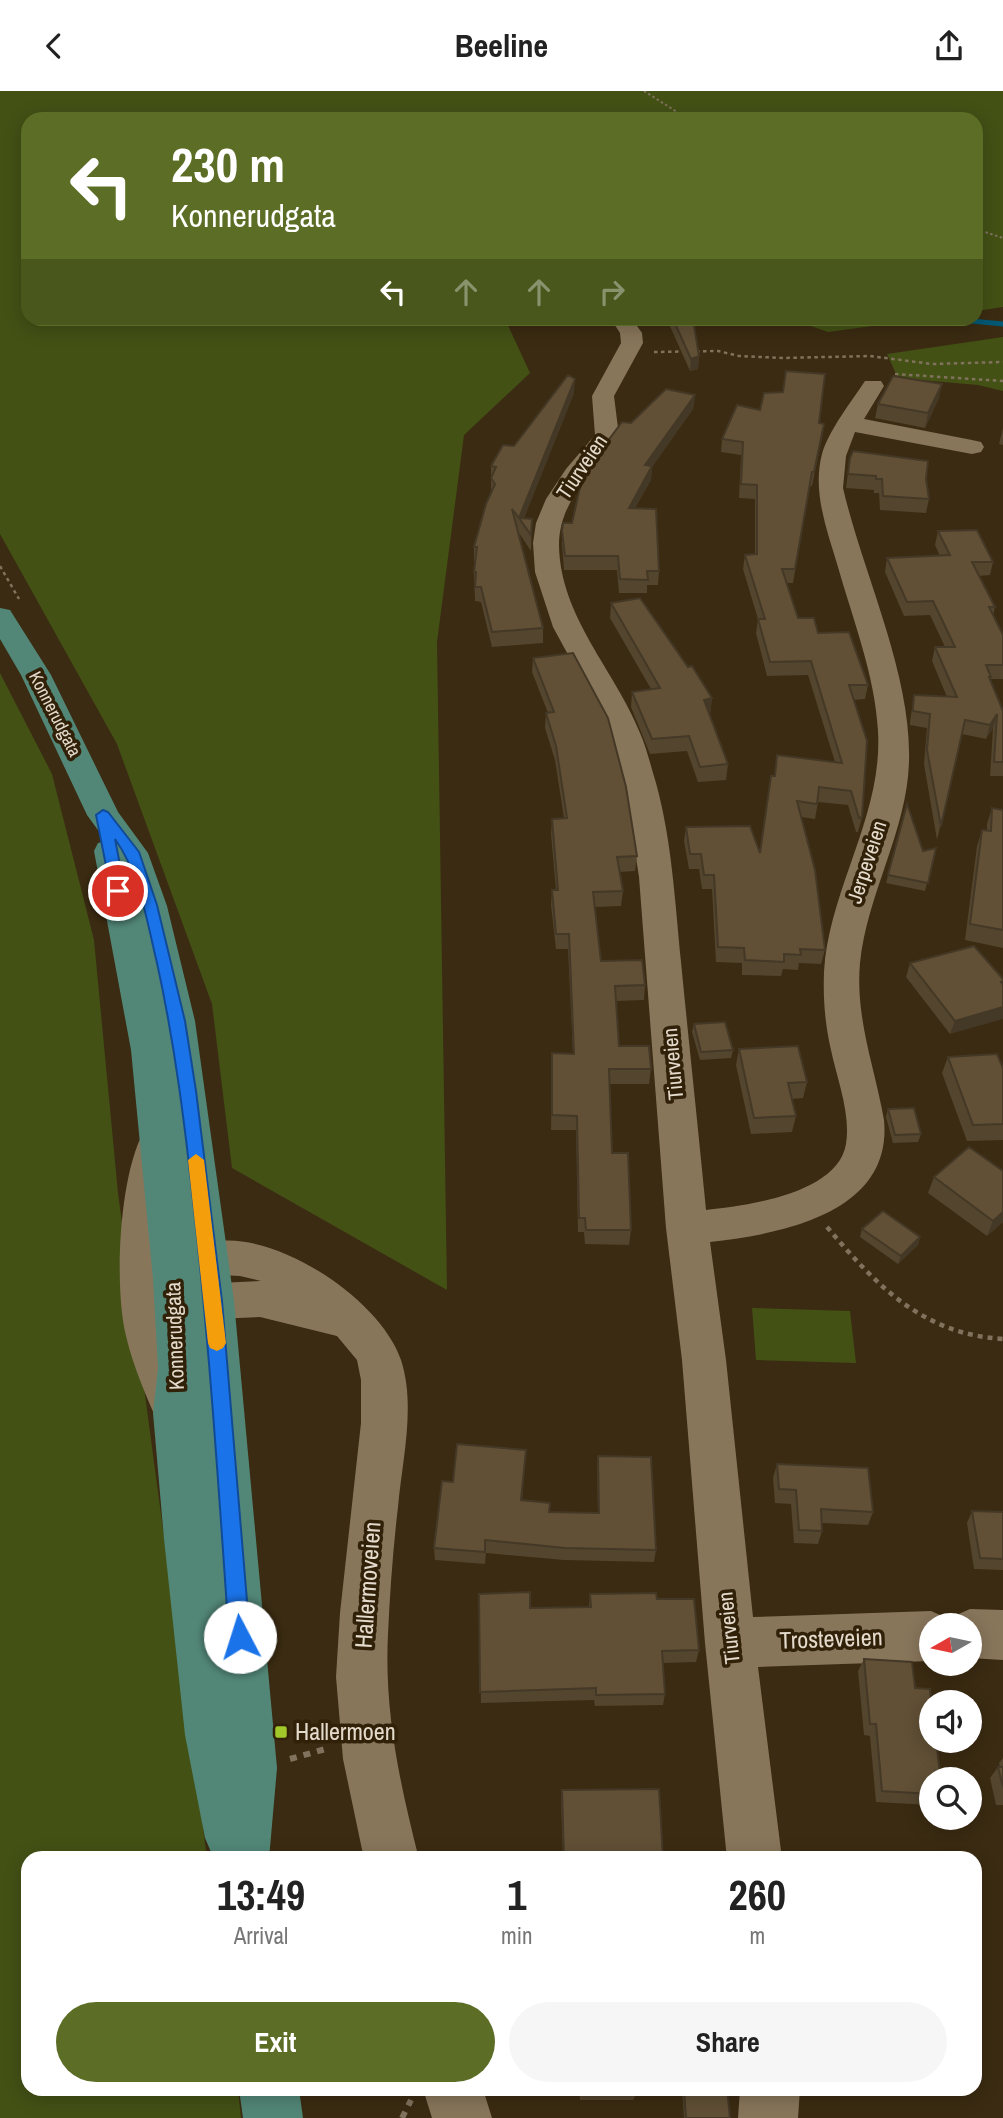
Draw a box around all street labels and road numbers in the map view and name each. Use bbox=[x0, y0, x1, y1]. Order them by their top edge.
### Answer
street label: Tiurveien bbox=[549, 429, 614, 505]
street label: Konnerudgata bbox=[23, 667, 88, 761]
street label: Jerpeveien bbox=[840, 817, 893, 907]
street label: Tiurveien bbox=[655, 1027, 690, 1101]
street label: Konnerudgata bbox=[158, 1281, 191, 1391]
street label: Hallermoveien bbox=[347, 1521, 387, 1649]
street label: Tiurveien bbox=[710, 1591, 747, 1666]
street label: Trosteveien bbox=[779, 1620, 883, 1656]

